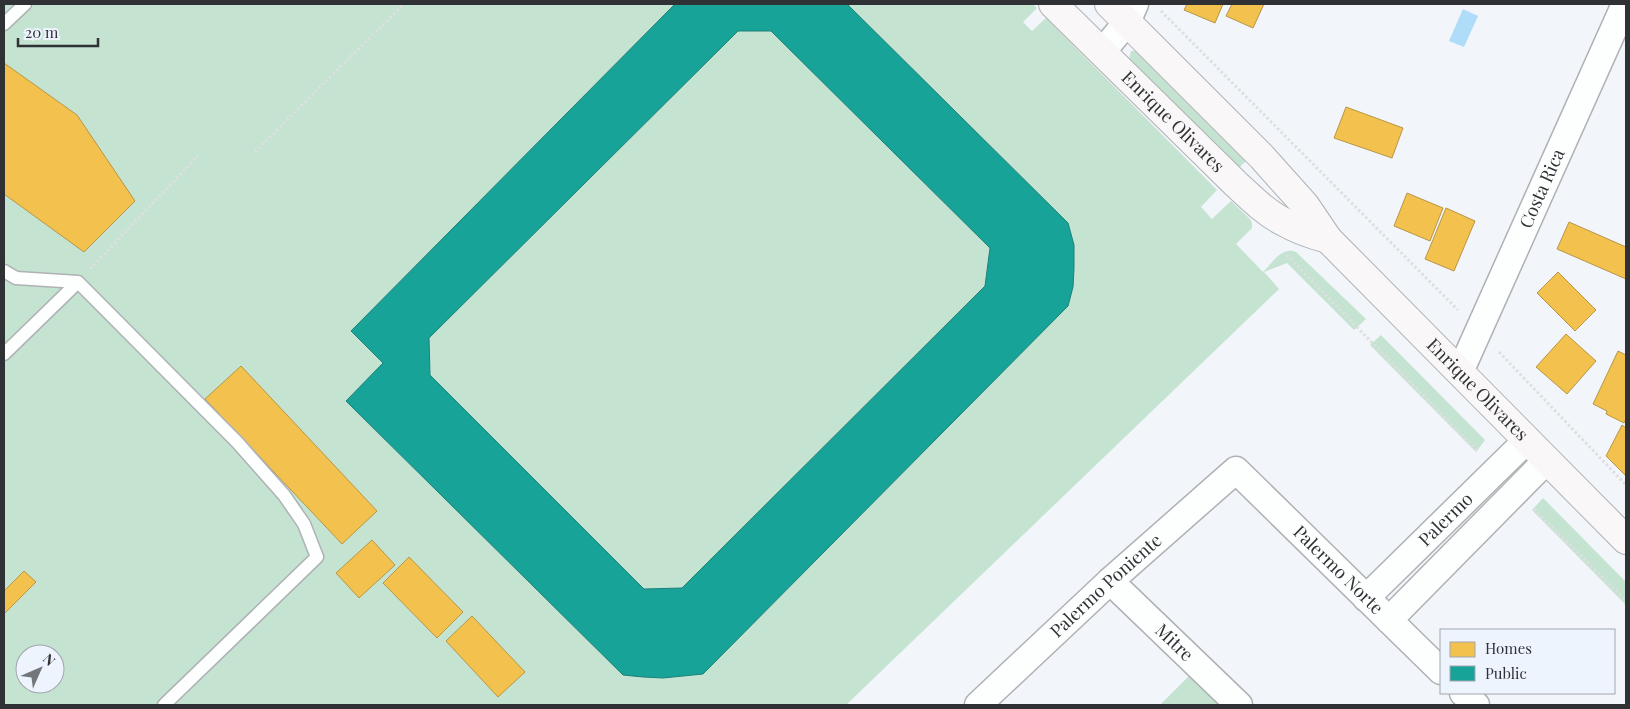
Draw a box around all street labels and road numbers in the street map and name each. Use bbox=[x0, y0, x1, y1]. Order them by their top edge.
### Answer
street label: Enrique Olivares bbox=[1117, 65, 1230, 177]
street label: Costa Rica bbox=[1513, 145, 1570, 232]
street label: Enrique Olivares bbox=[1422, 333, 1534, 446]
street label: Palermo bbox=[1413, 487, 1478, 551]
street label: Palermo Norte bbox=[1288, 520, 1389, 619]
street label: Palermo Poniente bbox=[1044, 528, 1166, 642]
street label: Mitre bbox=[1151, 618, 1199, 666]

